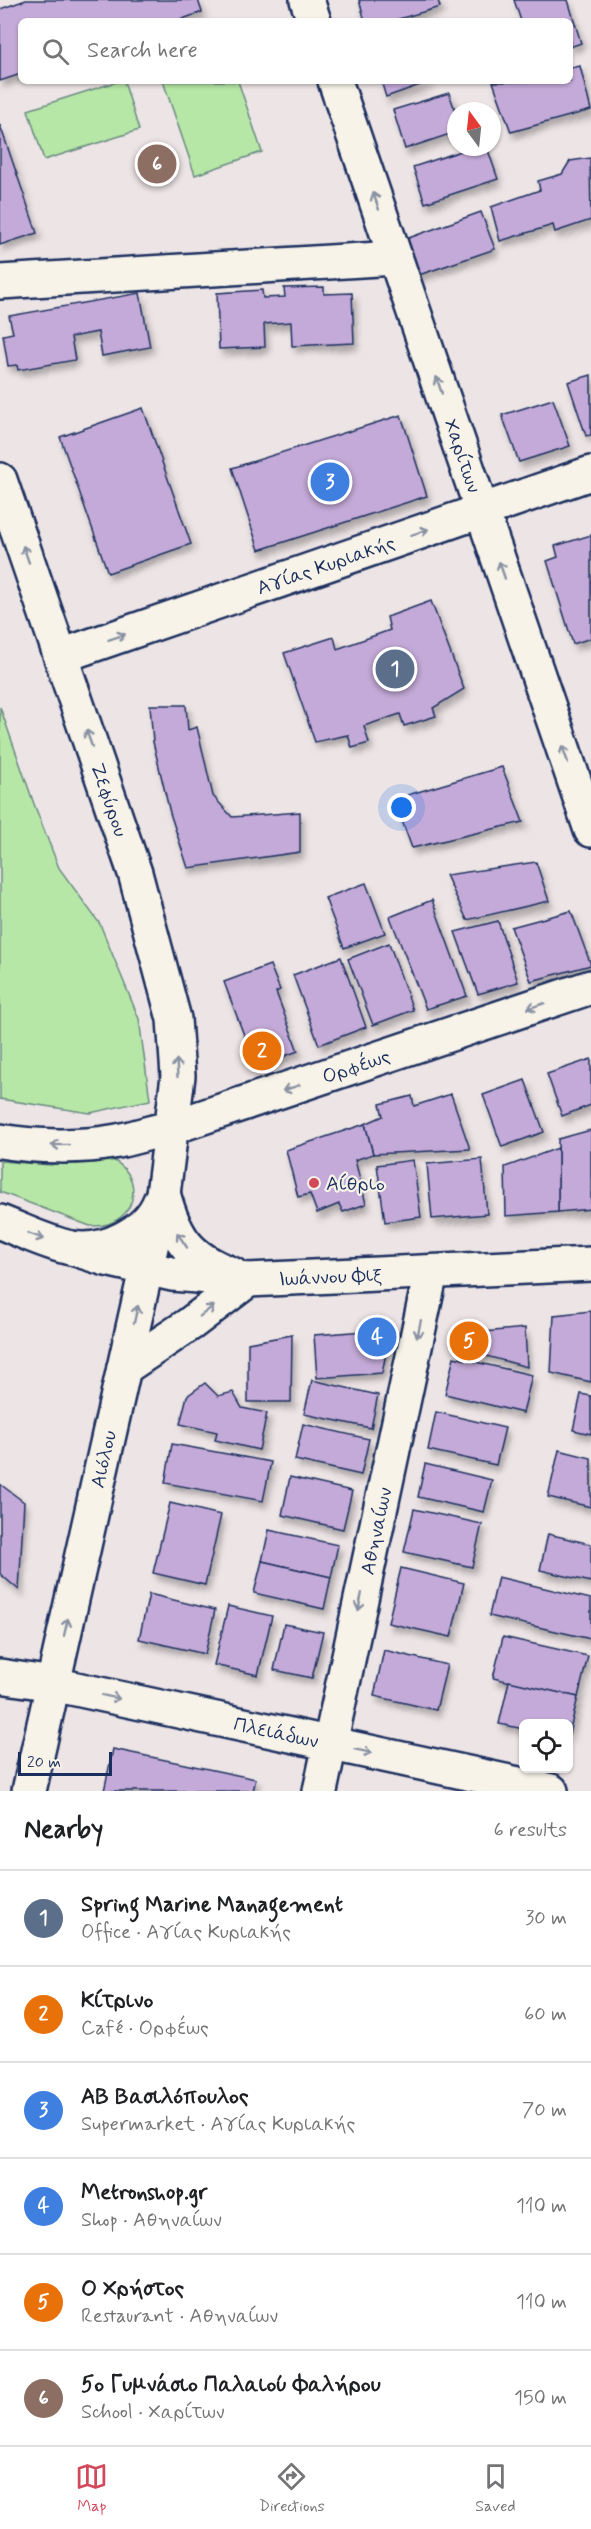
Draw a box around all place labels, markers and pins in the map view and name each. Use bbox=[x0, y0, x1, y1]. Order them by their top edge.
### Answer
pin: 6 bbox=[138, 142, 176, 186]
pin: 3 bbox=[310, 460, 350, 504]
pin: 1 bbox=[376, 646, 414, 692]
pin: 2 bbox=[242, 1028, 282, 1074]
place label: Αίθριο bbox=[326, 1171, 385, 1198]
marker: Αίθριο bbox=[307, 1176, 321, 1190]
pin: 4 bbox=[358, 1314, 397, 1360]
pin: 5 bbox=[450, 1318, 488, 1364]

